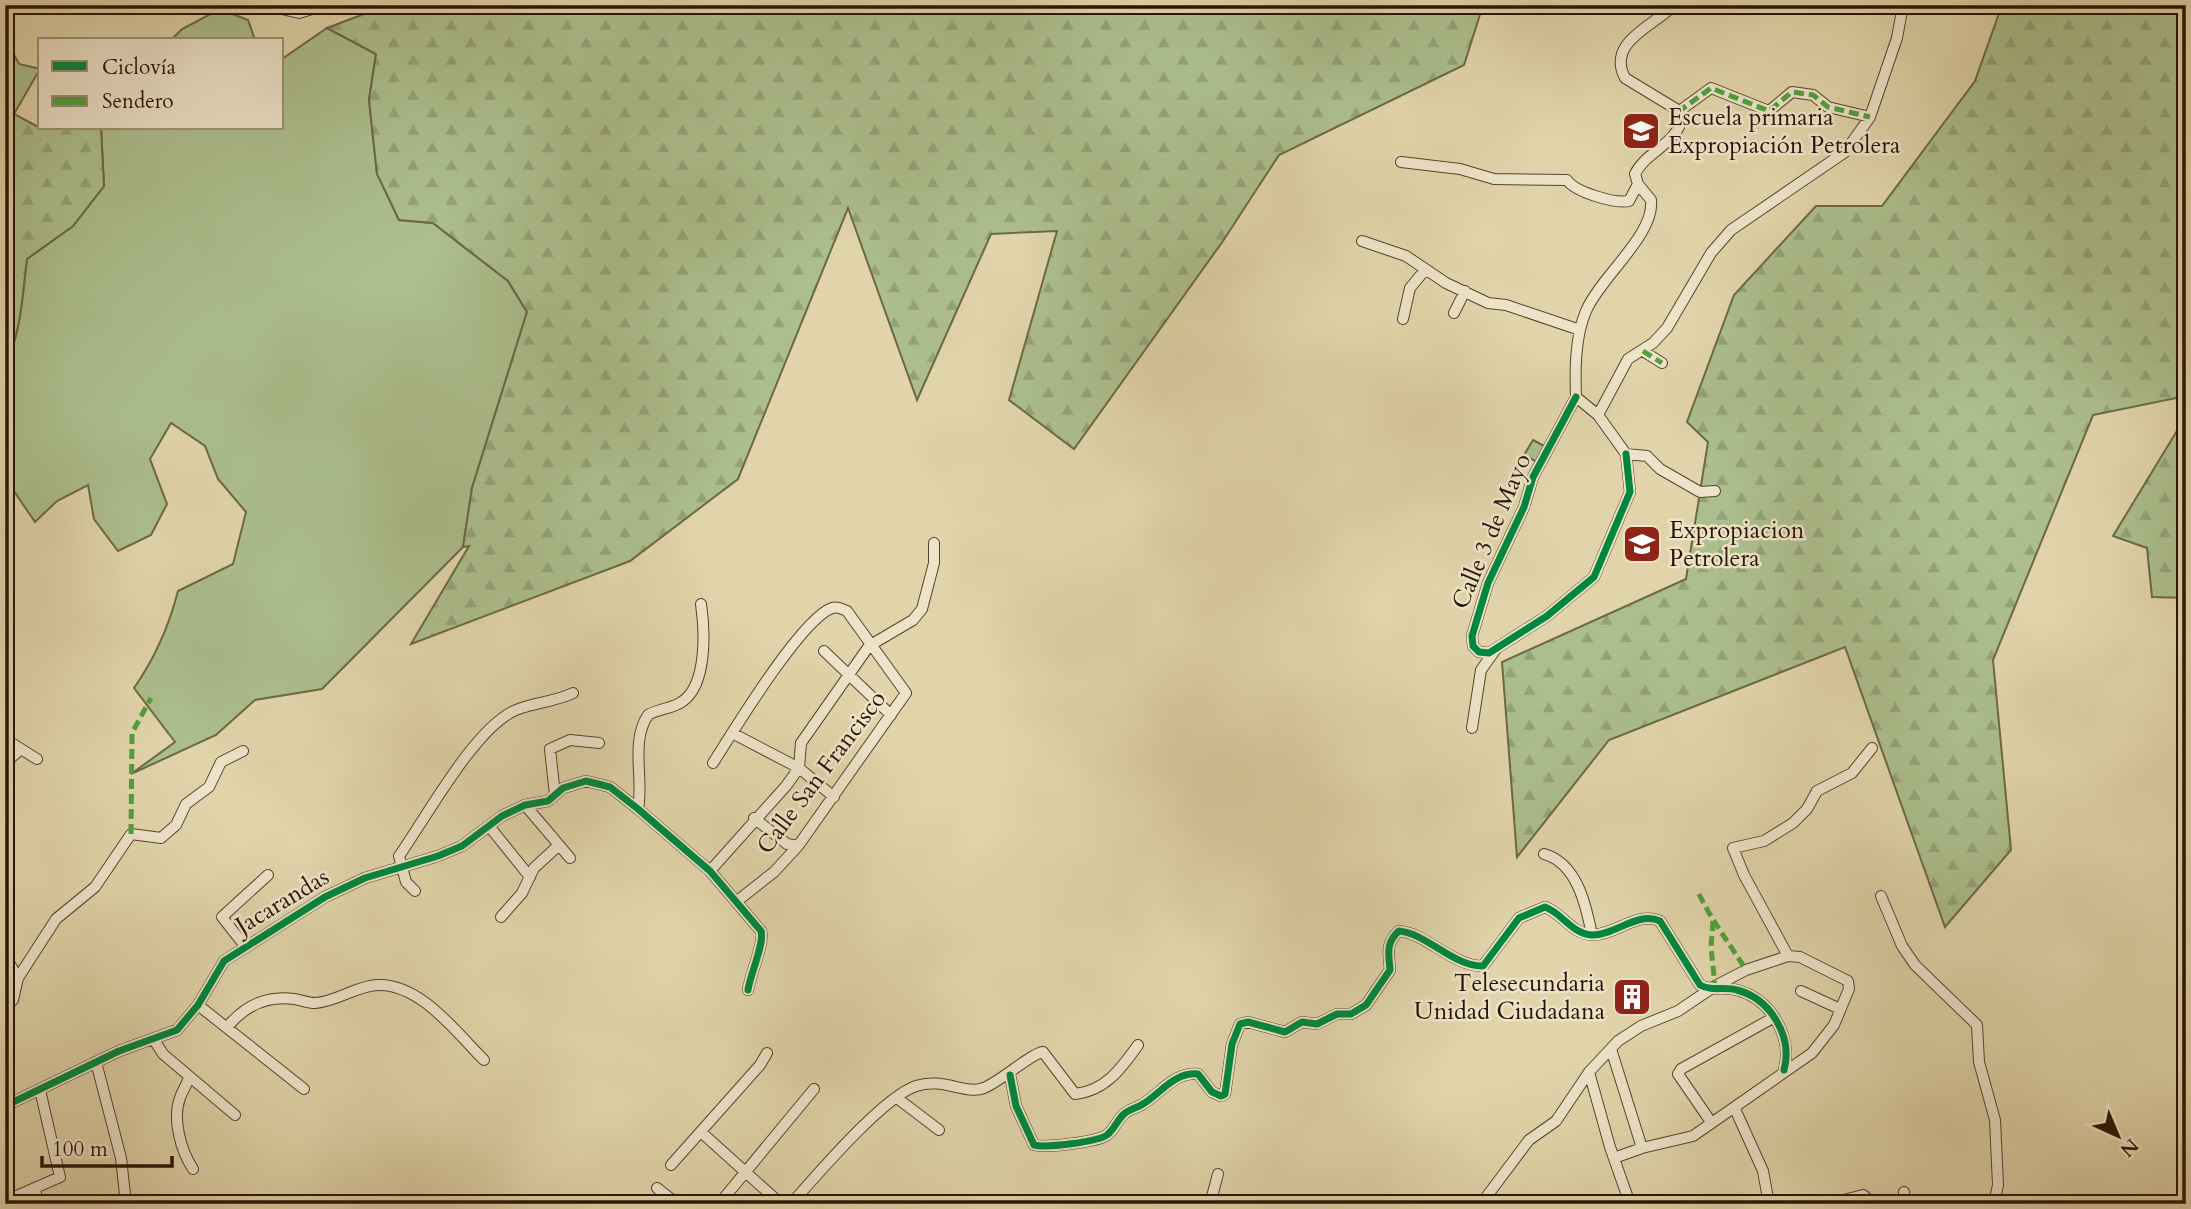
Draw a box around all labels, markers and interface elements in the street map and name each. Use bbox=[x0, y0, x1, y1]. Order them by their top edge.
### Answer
legend bbox=[38, 38, 284, 130]
text: Ciclovía bbox=[102, 53, 176, 82]
text: Sendero bbox=[102, 87, 174, 116]
place label: Escuela primaria Expropiación Petrolera bbox=[1668, 101, 1901, 162]
school or university icon: Escuela primaria Expropiación Petrolera bbox=[1620, 110, 1662, 152]
street label: Calle 3 de Mayo bbox=[1444, 448, 1539, 614]
place label: Expropiacion Petrolera bbox=[1669, 514, 1805, 575]
school or university icon: Expropiacion Petrolera bbox=[1621, 523, 1663, 565]
street label: Calle San Francisco bbox=[749, 684, 894, 861]
street label: Jacarandas bbox=[227, 861, 335, 944]
place label: Telesecundaria Unidad Ciudadana bbox=[1414, 967, 1606, 1028]
building icon: Telesecundaria Unidad Ciudadana bbox=[1611, 976, 1653, 1018]
north arrow bbox=[2082, 1100, 2152, 1170]
scale bar bbox=[42, 1125, 172, 1169]
text: N bbox=[2114, 1132, 2144, 1163]
text: 100 m bbox=[52, 1135, 108, 1164]

